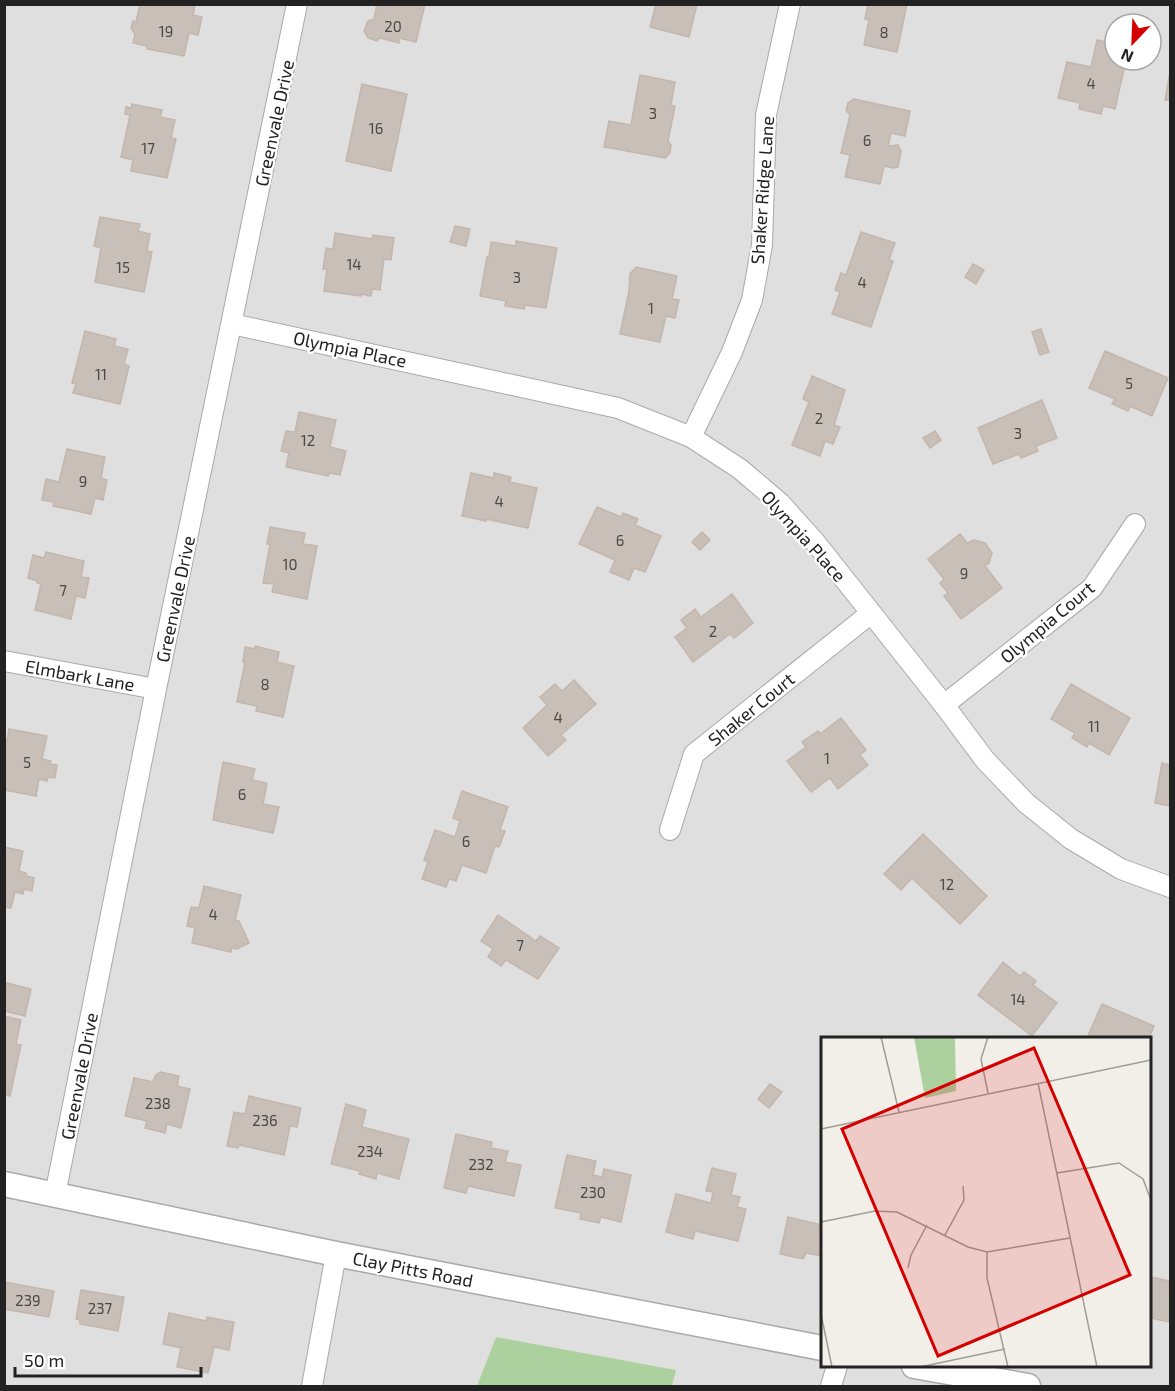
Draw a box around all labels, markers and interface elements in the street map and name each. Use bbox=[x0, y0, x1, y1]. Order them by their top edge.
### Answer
north arrow bbox=[1103, 12, 1163, 72]
house number: 20 bbox=[384, 17, 402, 35]
house number: 19 bbox=[159, 22, 173, 40]
house number: 8 bbox=[879, 23, 889, 41]
text: N bbox=[1118, 45, 1136, 67]
street label: Greenvale Drive bbox=[250, 58, 298, 188]
house number: 4 bbox=[1086, 74, 1096, 92]
house number: 3 bbox=[649, 104, 657, 122]
street label: Shaker Ridge Lane bbox=[746, 115, 778, 265]
house number: 16 bbox=[369, 119, 383, 137]
house number: 6 bbox=[863, 131, 871, 149]
house number: 17 bbox=[141, 139, 155, 157]
house number: 14 bbox=[346, 255, 362, 273]
house number: 15 bbox=[116, 258, 130, 276]
house number: 3 bbox=[513, 268, 521, 286]
house number: 4 bbox=[857, 273, 867, 291]
house number: 1 bbox=[648, 299, 654, 317]
street label: Olympia Place bbox=[291, 326, 409, 372]
house number: 11 bbox=[95, 365, 107, 383]
house number: 5 bbox=[1125, 374, 1133, 392]
house number: 2 bbox=[815, 409, 823, 427]
house number: 3 bbox=[1014, 424, 1022, 442]
house number: 12 bbox=[301, 431, 315, 449]
house number: 9 bbox=[79, 472, 87, 490]
street label: Olympia Place bbox=[757, 486, 851, 586]
house number: 4 bbox=[494, 492, 504, 510]
house number: 6 bbox=[616, 531, 624, 549]
street label: Greenvale Drive bbox=[151, 534, 199, 664]
house number: 10 bbox=[282, 555, 298, 573]
house number: 9 bbox=[960, 564, 968, 582]
street label: Olympia Court bbox=[996, 576, 1099, 668]
house number: 7 bbox=[59, 581, 67, 599]
house number: 2 bbox=[709, 622, 717, 640]
street label: Elmbark Lane bbox=[24, 655, 136, 695]
street label: Shaker Court bbox=[703, 667, 799, 750]
house number: 8 bbox=[260, 675, 270, 693]
house number: 4 bbox=[553, 708, 563, 726]
house number: 11 bbox=[1088, 717, 1100, 735]
house number: 1 bbox=[824, 749, 830, 767]
house number: 5 bbox=[23, 753, 31, 771]
house number: 6 bbox=[238, 785, 246, 803]
house number: 6 bbox=[462, 832, 470, 850]
house number: 12 bbox=[940, 875, 954, 893]
house number: 4 bbox=[208, 905, 218, 923]
house number: 7 bbox=[516, 936, 524, 954]
house number: 14 bbox=[1010, 990, 1026, 1008]
street label: Greenvale Drive bbox=[56, 1011, 102, 1141]
inset map bbox=[821, 1037, 1151, 1367]
house number: 238 bbox=[145, 1094, 171, 1112]
house number: 236 bbox=[252, 1111, 278, 1129]
house number: 234 bbox=[357, 1142, 383, 1160]
house number: 232 bbox=[468, 1155, 494, 1173]
house number: 230 bbox=[580, 1183, 606, 1201]
street label: Clay Pitts Road bbox=[351, 1247, 475, 1291]
house number: 239 bbox=[15, 1291, 41, 1309]
house number: 237 bbox=[88, 1299, 113, 1317]
scale bar bbox=[15, 1340, 201, 1378]
text: 50 m bbox=[24, 1349, 64, 1371]

